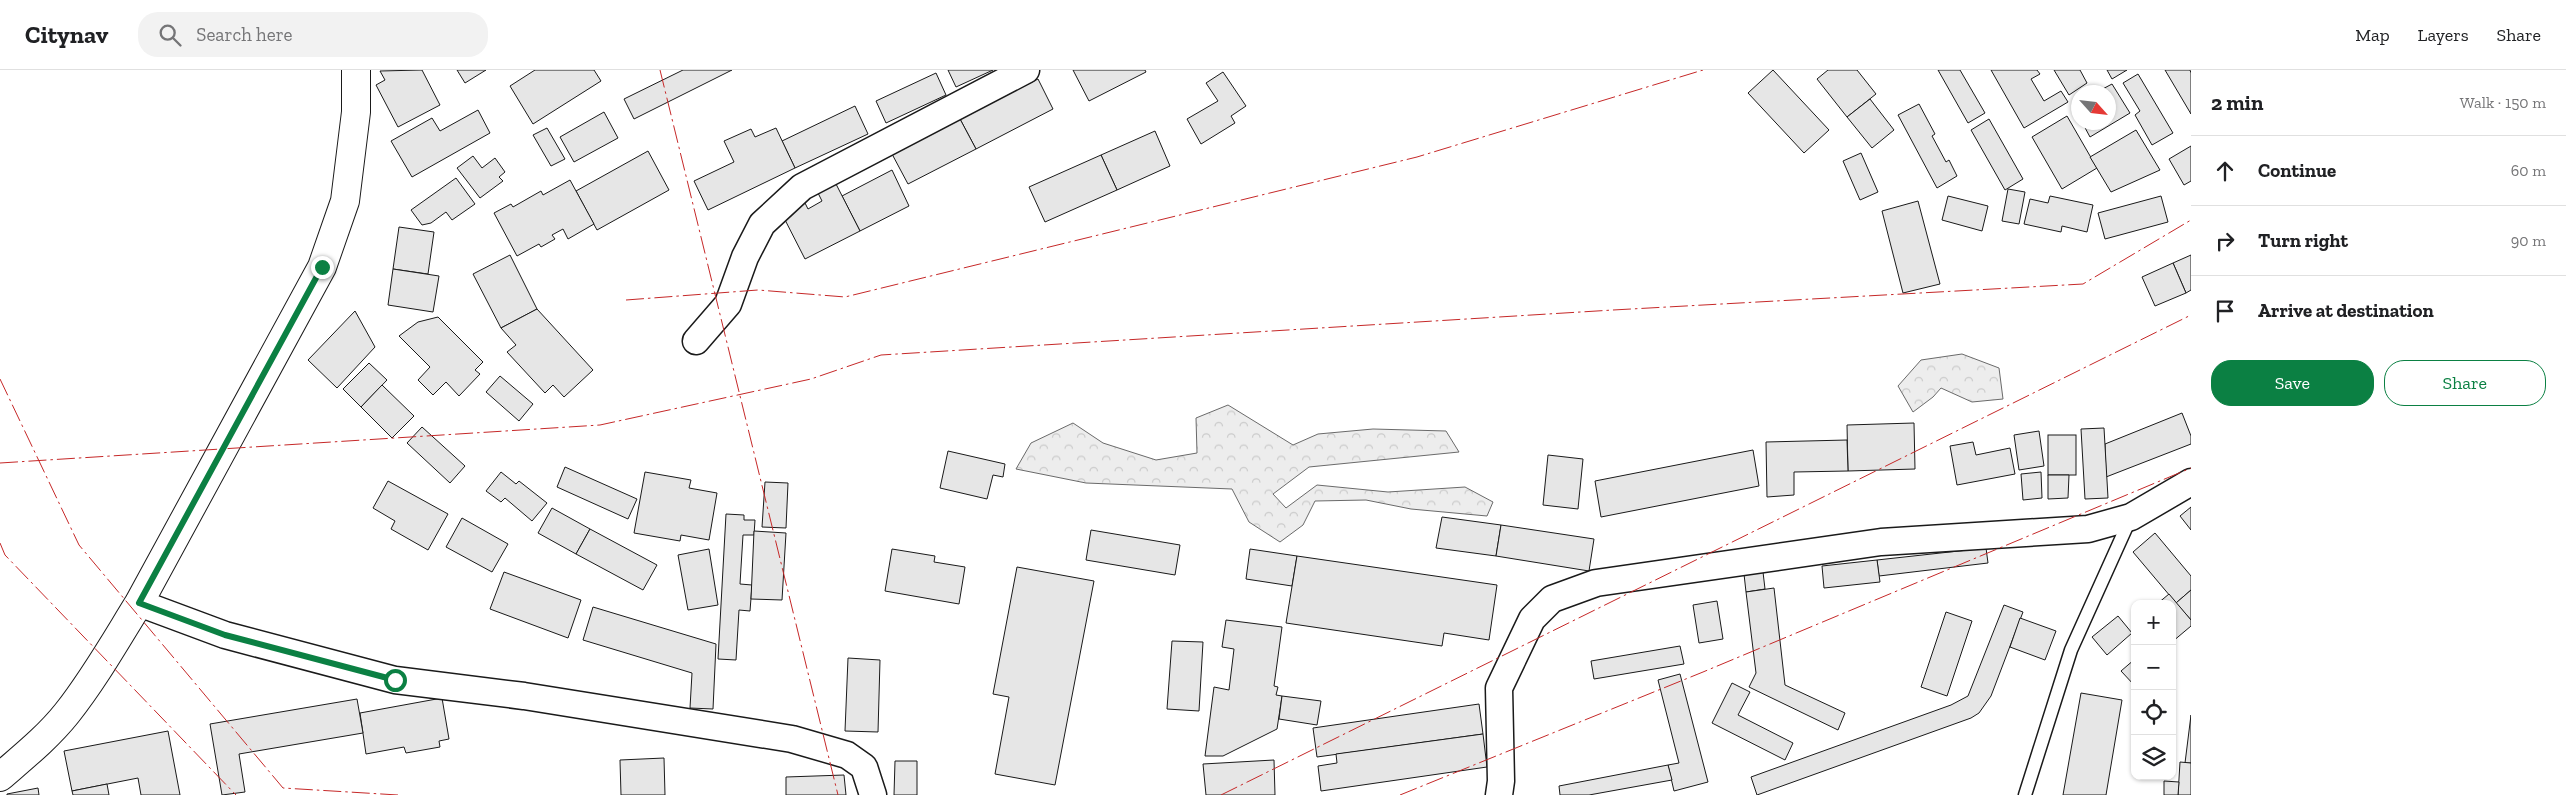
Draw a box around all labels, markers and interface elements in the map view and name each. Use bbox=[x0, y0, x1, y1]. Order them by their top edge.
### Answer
search box bbox=[138, 12, 488, 57]
text: Citynav bbox=[25, 20, 108, 49]
icon: search bbox=[156, 21, 184, 49]
text: Search here bbox=[196, 23, 293, 46]
text: Map bbox=[2355, 24, 2390, 46]
text: Layers bbox=[2418, 24, 2469, 46]
text: Share bbox=[2497, 24, 2541, 46]
north arrow bbox=[2071, 85, 2116, 130]
text: 2 min bbox=[2211, 90, 2263, 115]
text: Walk · 150 m bbox=[2460, 93, 2546, 112]
icon: ahead bbox=[2211, 157, 2239, 185]
text: Continue bbox=[2258, 159, 2336, 182]
text: 60 m bbox=[2511, 161, 2546, 180]
icon: right bbox=[2211, 227, 2239, 255]
text: Turn right bbox=[2258, 229, 2348, 252]
text: 90 m bbox=[2511, 231, 2546, 250]
route end bbox=[311, 256, 334, 279]
icon: arrive bbox=[2211, 297, 2239, 325]
text: Arrive at destination bbox=[2258, 299, 2434, 322]
button: Save bbox=[2211, 360, 2374, 406]
button: Share bbox=[2384, 360, 2546, 406]
map controls bbox=[2131, 600, 2176, 780]
button: + bbox=[2131, 600, 2176, 645]
button: − bbox=[2131, 645, 2176, 690]
route start bbox=[384, 669, 407, 692]
button: locate bbox=[2131, 690, 2176, 735]
button: layers bbox=[2131, 735, 2176, 780]

